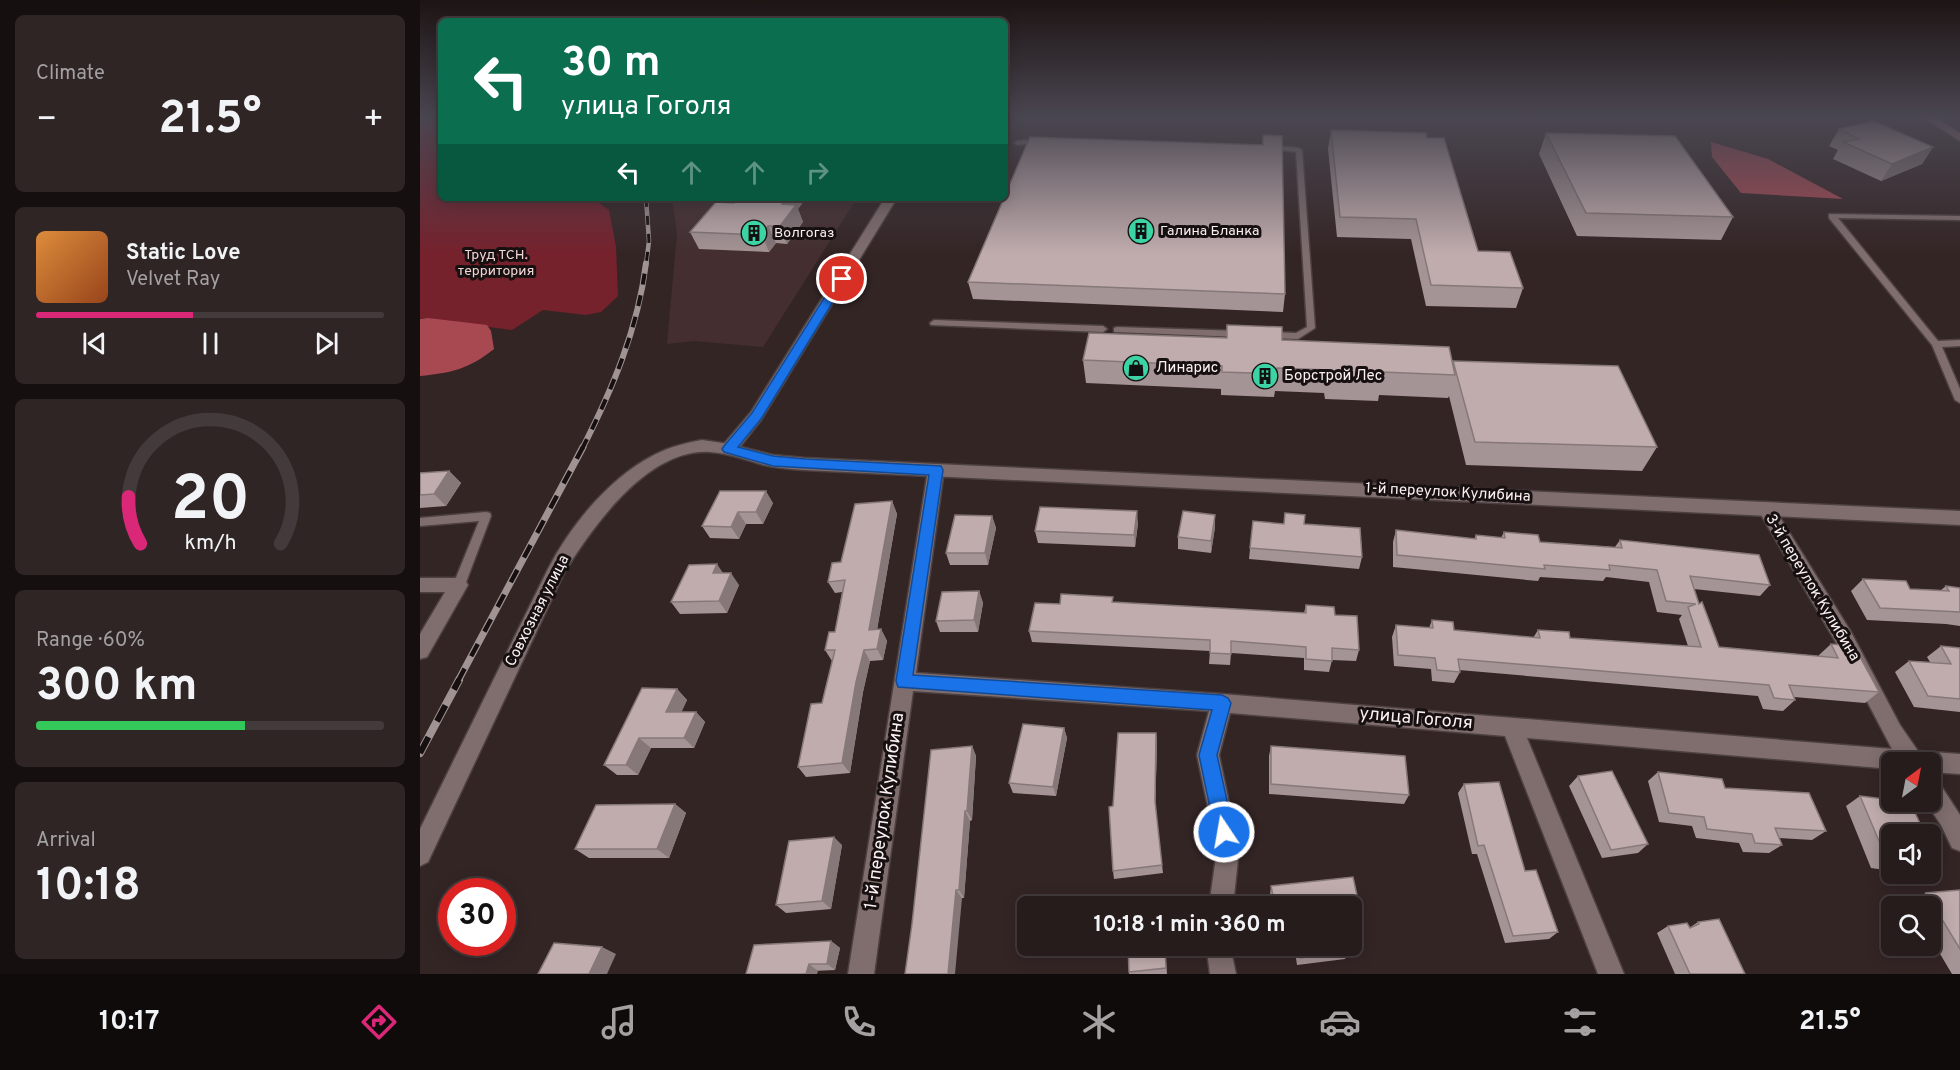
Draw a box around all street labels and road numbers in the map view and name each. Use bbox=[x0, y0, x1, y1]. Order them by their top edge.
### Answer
street label: 1-й переулок Кулибина bbox=[1365, 479, 1531, 507]
street label: 3-й переулок Кулибина bbox=[1761, 511, 1863, 665]
street label: Совхозная улица bbox=[502, 552, 574, 670]
street label: улица Гоголя bbox=[1358, 703, 1474, 735]
street label: 1-й переулок Кулибина bbox=[860, 711, 910, 911]

